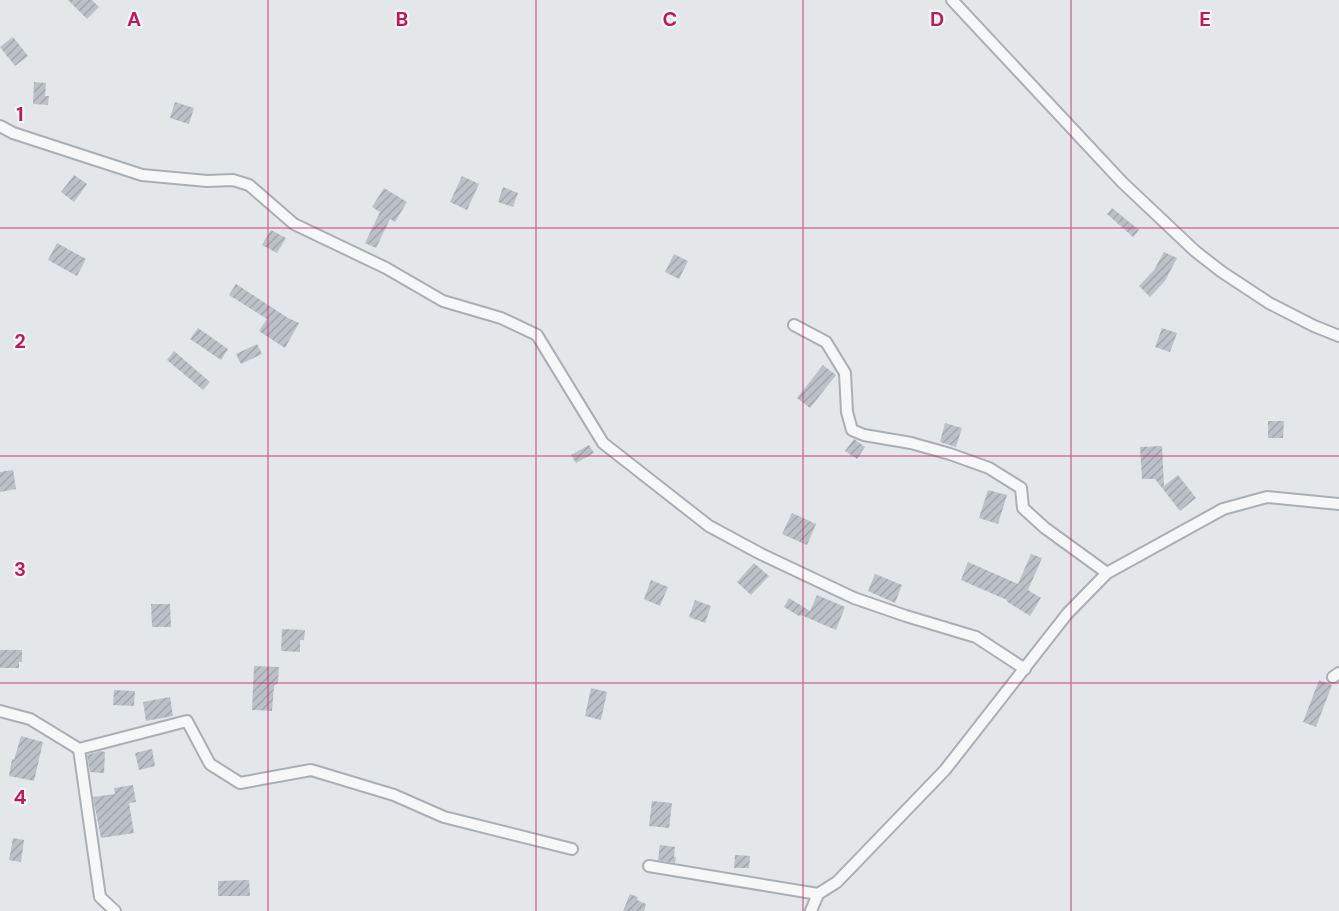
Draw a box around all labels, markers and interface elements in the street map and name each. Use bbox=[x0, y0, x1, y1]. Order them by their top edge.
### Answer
text: A bbox=[127, 6, 141, 32]
text: B bbox=[396, 6, 408, 32]
text: C bbox=[663, 6, 677, 32]
text: D bbox=[930, 6, 944, 32]
text: E bbox=[1199, 6, 1211, 32]
text: 1 bbox=[16, 101, 24, 127]
text: 2 bbox=[14, 328, 26, 354]
text: 3 bbox=[14, 556, 26, 582]
text: 4 bbox=[14, 784, 27, 810]

